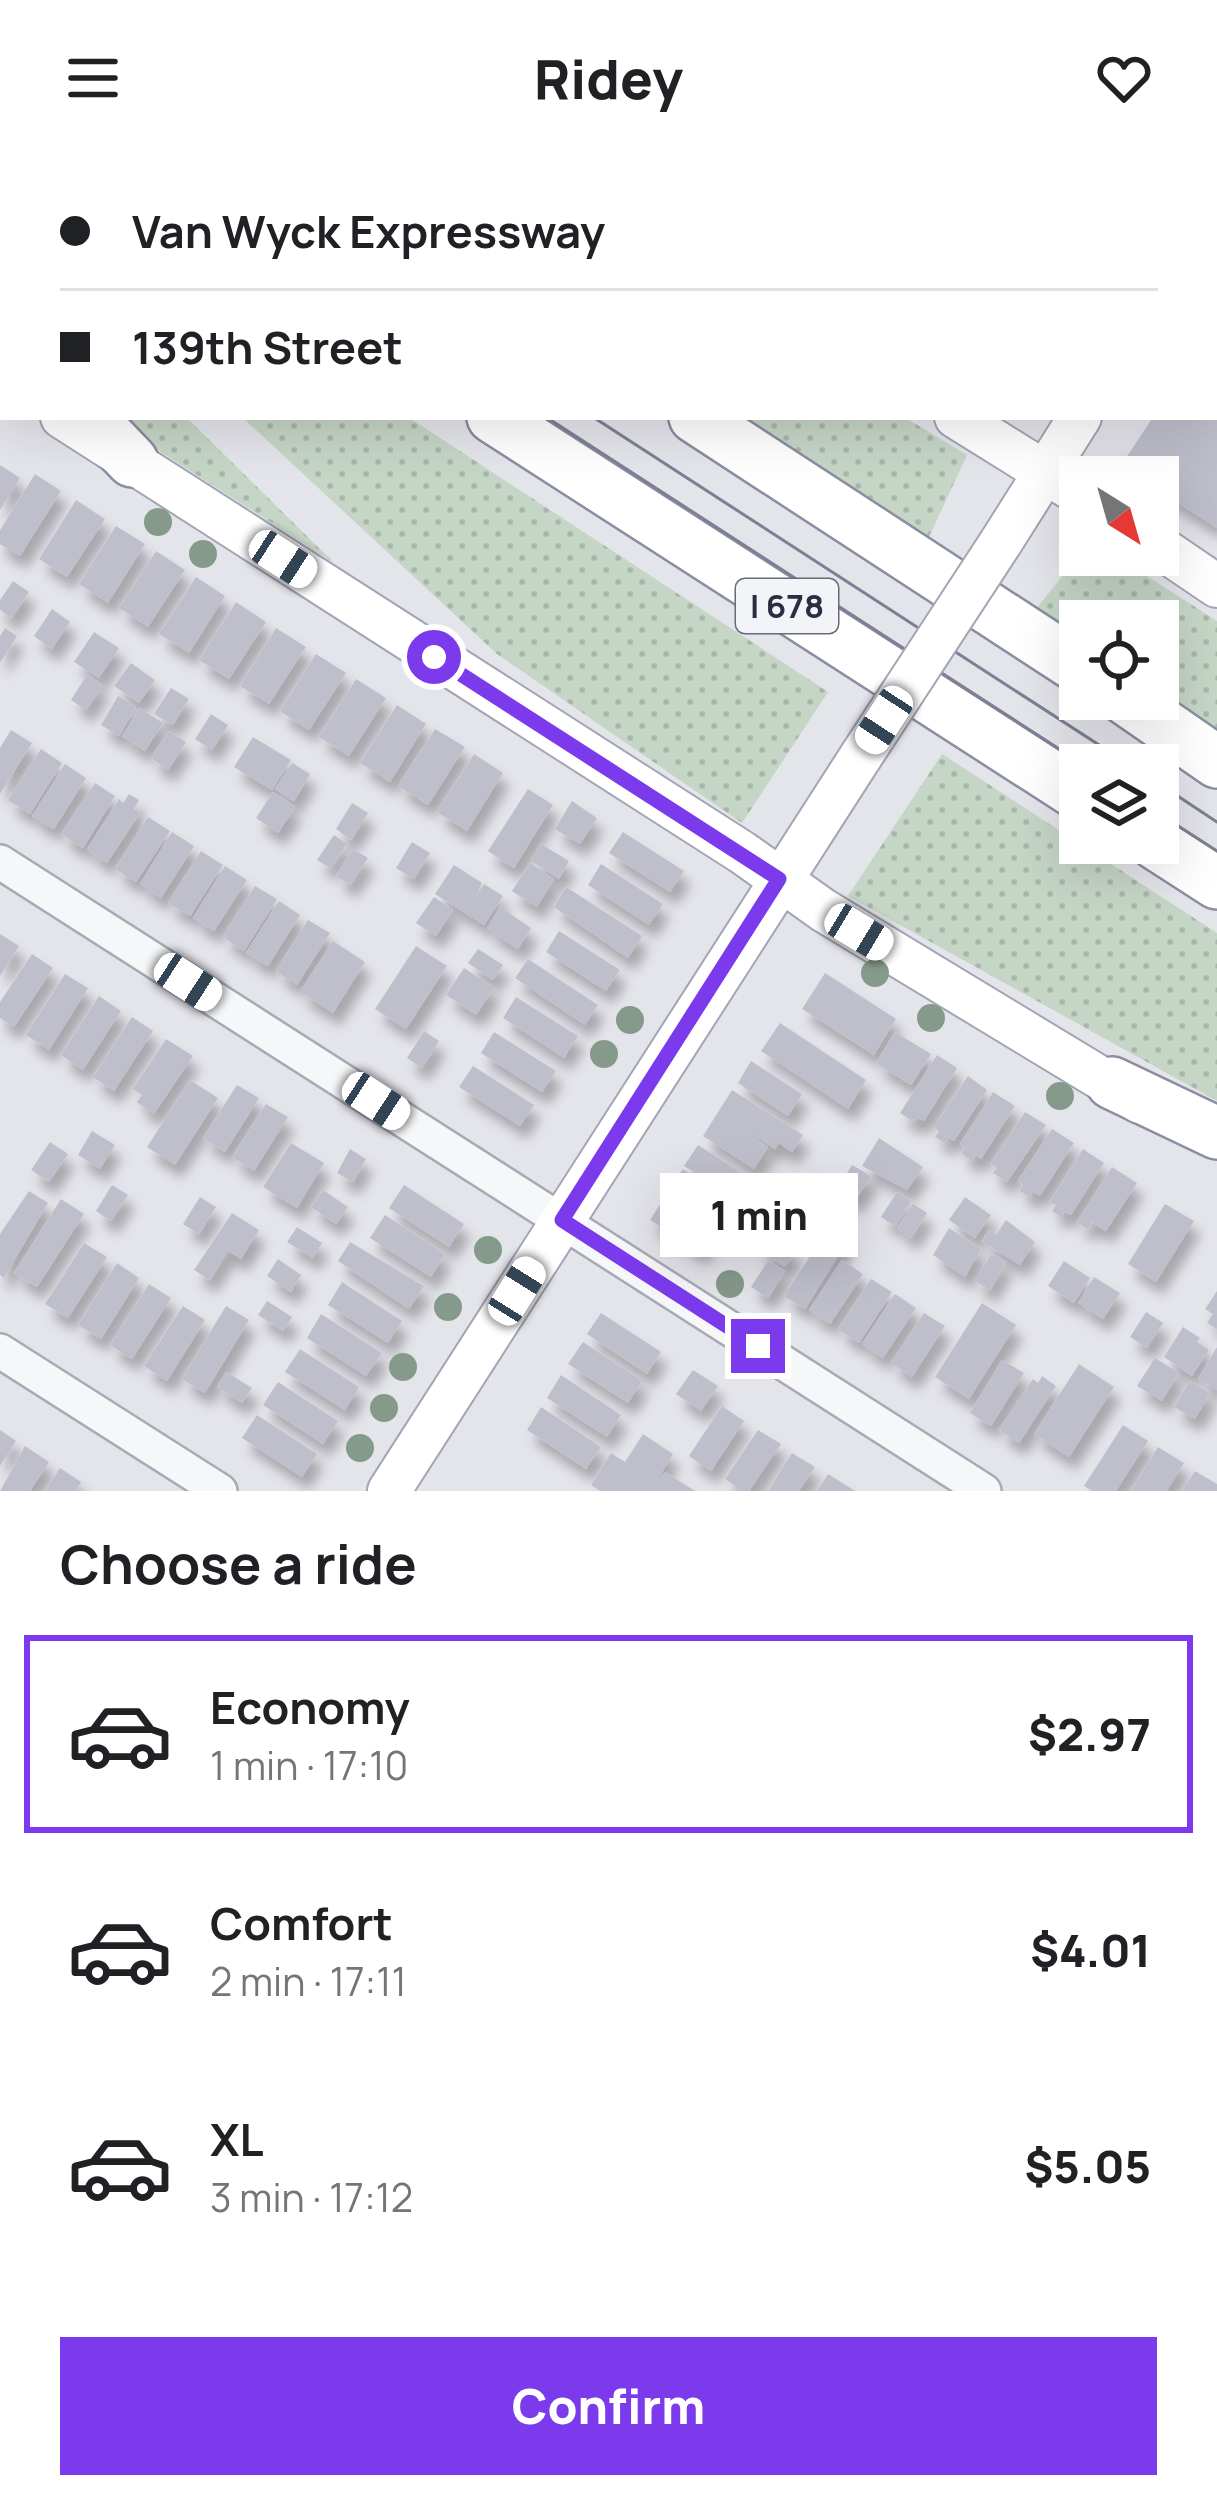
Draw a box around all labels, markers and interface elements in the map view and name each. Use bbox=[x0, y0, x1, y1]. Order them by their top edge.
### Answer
text: Ridey bbox=[534, 41, 683, 115]
icon: menu bbox=[60, 45, 126, 111]
icon: heart bbox=[1091, 45, 1157, 111]
text: Van Wyck Expressway bbox=[132, 200, 605, 262]
text: 139th Street bbox=[132, 316, 403, 378]
north arrow bbox=[1059, 456, 1179, 576]
map controls bbox=[1059, 456, 1179, 864]
car bbox=[243, 524, 323, 594]
road number: I 678 bbox=[736, 579, 838, 633]
button: locate bbox=[1059, 600, 1179, 720]
route start bbox=[407, 630, 461, 684]
car bbox=[849, 680, 919, 760]
button: layers bbox=[1059, 744, 1179, 864]
car bbox=[819, 898, 899, 966]
car bbox=[148, 947, 228, 1017]
car bbox=[336, 1066, 416, 1136]
callout: 1 min bbox=[659, 1172, 857, 1256]
text: 1 min bbox=[710, 1188, 808, 1242]
car bbox=[483, 1251, 551, 1331]
route end bbox=[731, 1319, 785, 1373]
text: Choose a ride bbox=[60, 1526, 417, 1600]
text: Economy bbox=[210, 1676, 410, 1738]
icon: car bbox=[66, 1680, 174, 1788]
text: $2.97 bbox=[1028, 1703, 1151, 1765]
text: 1 min · 17:10 bbox=[210, 1738, 408, 1792]
text: Comfort bbox=[210, 1892, 393, 1954]
icon: car bbox=[66, 1896, 174, 2004]
text: $4.01 bbox=[1030, 1919, 1151, 1981]
text: 2 min · 17:11 bbox=[210, 1954, 407, 2008]
text: XL bbox=[210, 2108, 264, 2170]
icon: car bbox=[66, 2112, 174, 2220]
text: $5.05 bbox=[1024, 2135, 1151, 2197]
text: 3 min · 17:12 bbox=[210, 2170, 413, 2224]
button: Confirm bbox=[60, 2337, 1157, 2475]

